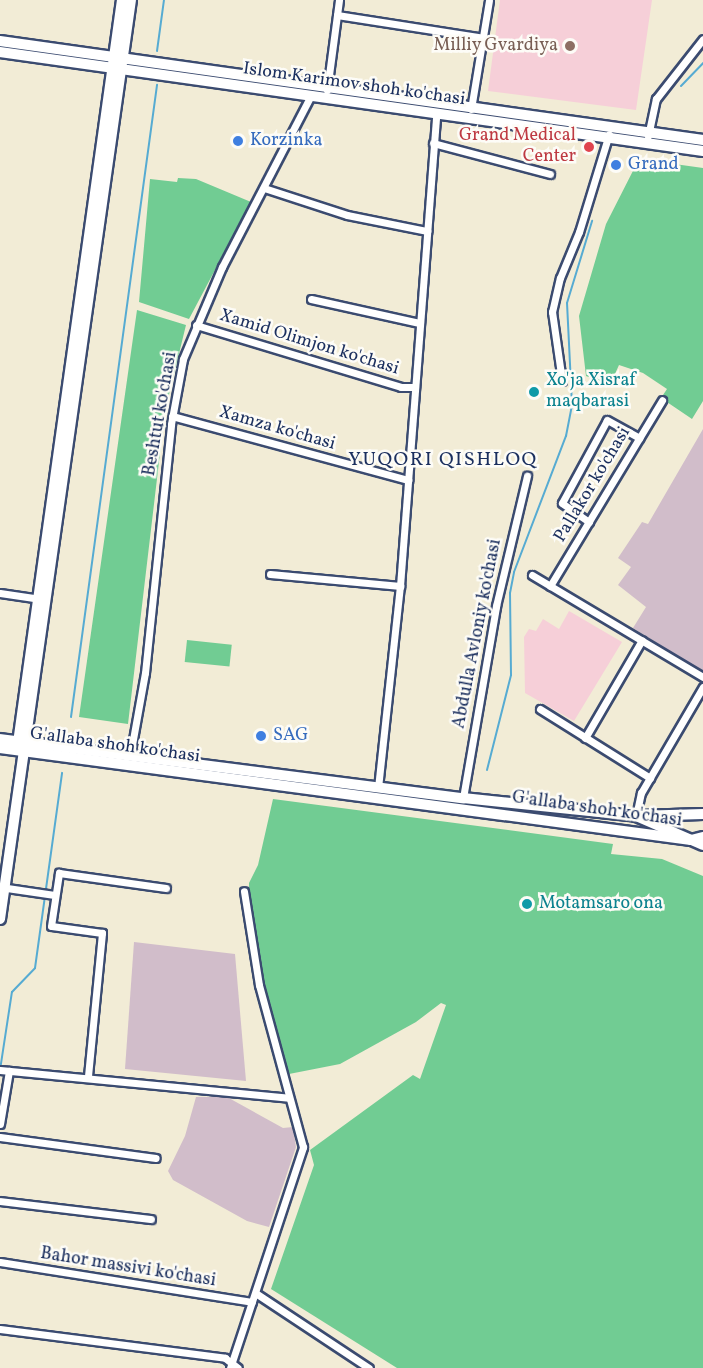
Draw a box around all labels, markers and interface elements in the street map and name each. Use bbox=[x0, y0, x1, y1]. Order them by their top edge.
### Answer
place label: Milliy Gvardiya bbox=[433, 35, 558, 57]
marker: Milliy Gvardiya bbox=[563, 39, 577, 53]
street label: Islom Karimov shoh ko'chasi bbox=[241, 59, 467, 111]
place label: Grand Medical Center bbox=[459, 126, 576, 168]
place label: Korzinka bbox=[250, 130, 323, 152]
marker: Korzinka bbox=[231, 134, 245, 148]
marker: Grand Medical Center bbox=[580, 138, 598, 156]
place label: Grand bbox=[628, 154, 679, 176]
marker: Grand bbox=[609, 158, 623, 172]
street label: Xamid Olimjon ko'chasi bbox=[217, 305, 401, 381]
street label: Beshtut ko'chasi bbox=[139, 350, 183, 478]
place label: Xo'ja Xisraf maqbarasi bbox=[546, 371, 636, 413]
marker: Xo'ja Xisraf maqbarasi bbox=[527, 385, 541, 399]
street label: Xamza ko'chasi bbox=[216, 402, 338, 456]
street label: Pallakor ko'chasi bbox=[550, 423, 636, 547]
district label: YUQORI QISHLOQ bbox=[348, 448, 538, 472]
street label: Abdulla Avloniy ko'chasi bbox=[449, 537, 507, 731]
street label: G'allaba shoh ko'chasi bbox=[29, 723, 201, 769]
place label: SAG bbox=[273, 725, 308, 747]
marker: SAG bbox=[254, 729, 268, 743]
street label: G'allaba shoh ko'chasi bbox=[511, 787, 683, 833]
place label: Motamsaro ona bbox=[539, 893, 663, 915]
marker: Motamsaro ona bbox=[520, 897, 534, 911]
street label: Bahor massivi ko'chasi bbox=[39, 1243, 217, 1293]

